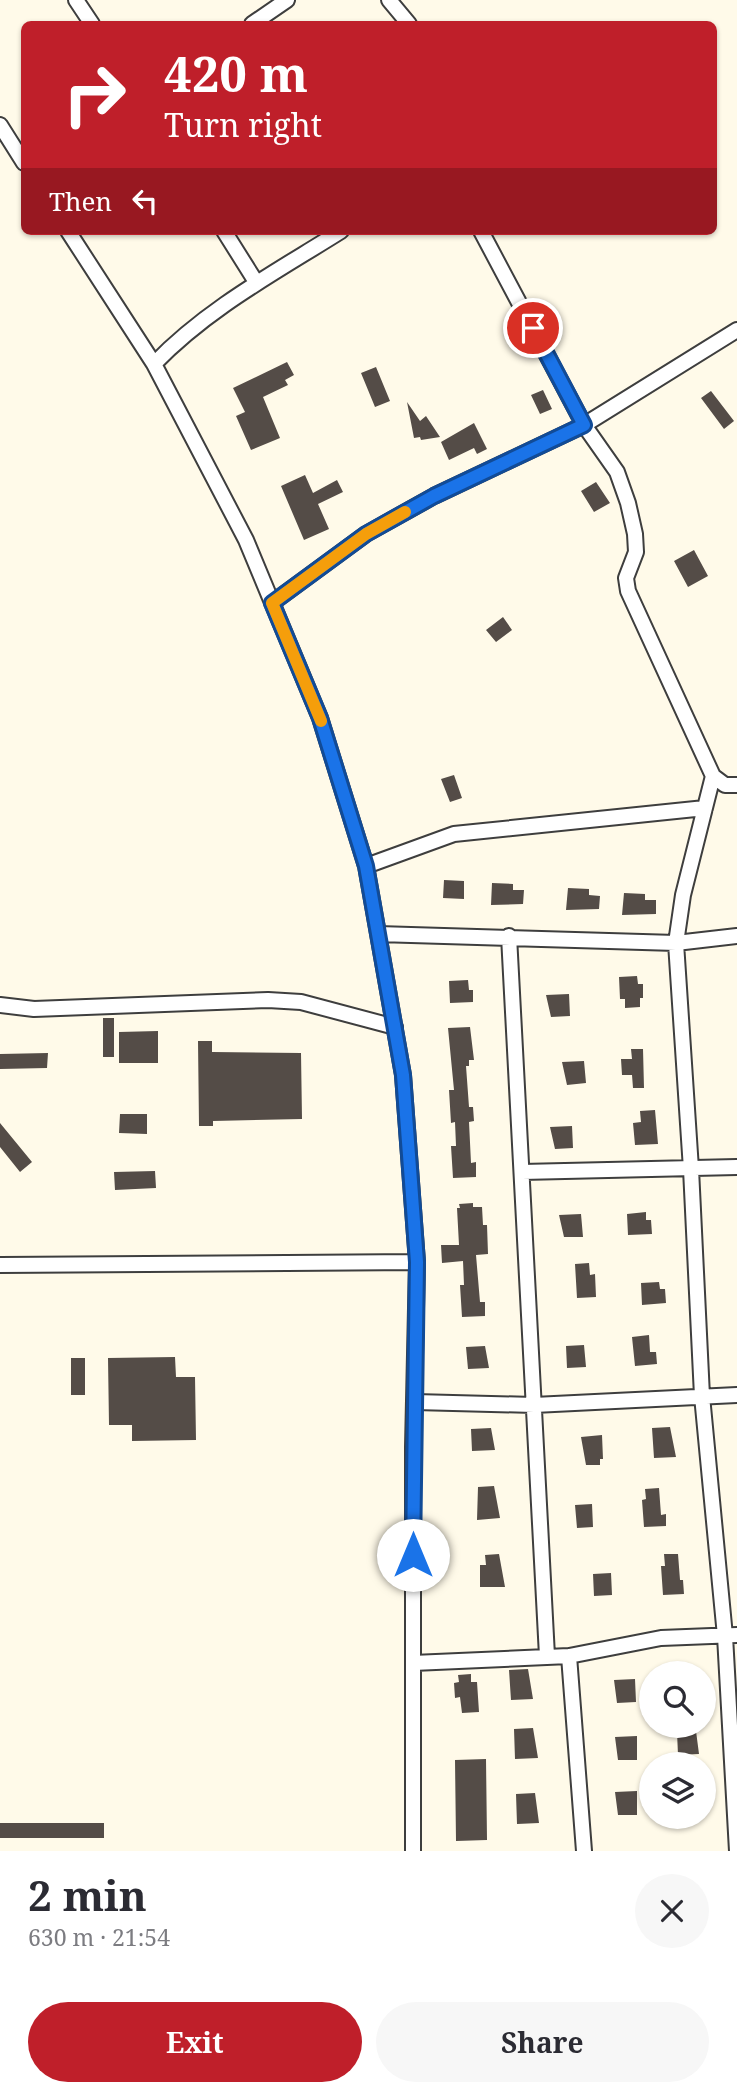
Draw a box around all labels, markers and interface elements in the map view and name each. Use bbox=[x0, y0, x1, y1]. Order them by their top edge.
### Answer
text: 420 m bbox=[164, 40, 308, 106]
icon: right bbox=[49, 49, 140, 140]
text: Turn right bbox=[164, 103, 322, 146]
icon: left bbox=[126, 182, 164, 220]
text: Then bbox=[49, 183, 112, 219]
pin bbox=[503, 298, 563, 358]
icon: arrive bbox=[514, 309, 552, 347]
position arrow bbox=[376, 1518, 450, 1592]
map controls bbox=[639, 1661, 716, 1829]
button: search bbox=[639, 1661, 716, 1738]
button: layers bbox=[639, 1752, 716, 1829]
text: 2 min bbox=[28, 1866, 147, 1923]
button: close bbox=[635, 1874, 709, 1948]
text: 630 m · 21:54 bbox=[28, 1921, 170, 1953]
button: Exit bbox=[28, 2002, 362, 2082]
button: Share bbox=[376, 2002, 709, 2082]

